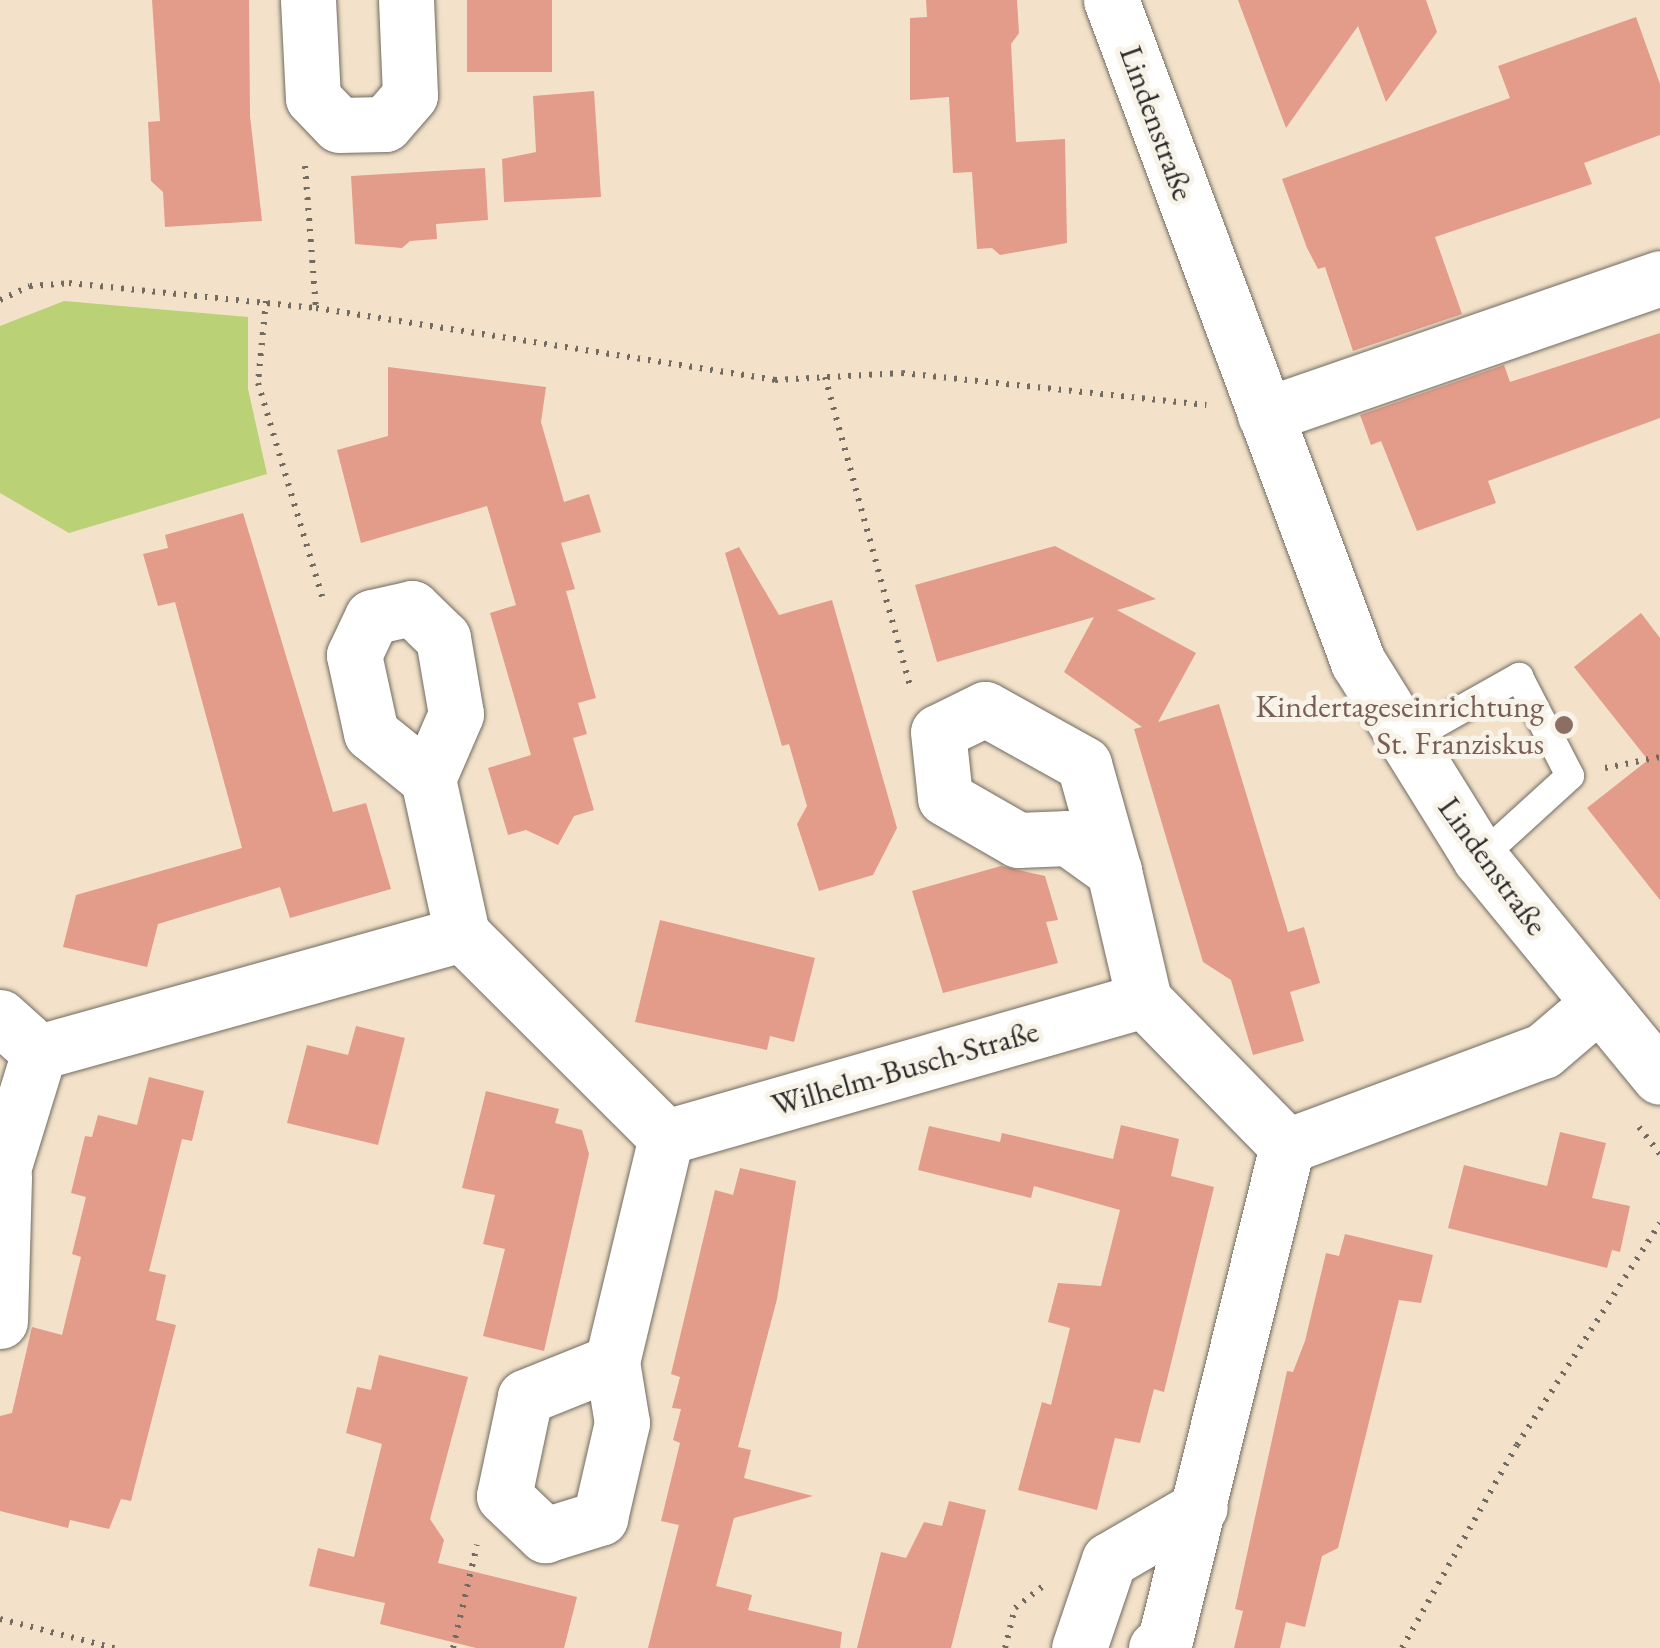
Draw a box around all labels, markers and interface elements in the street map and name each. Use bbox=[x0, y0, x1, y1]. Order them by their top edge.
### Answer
street label: Lindenstraße bbox=[1111, 41, 1203, 205]
place label: Kindertageseinrichtung St. Franziskus bbox=[1256, 688, 1544, 763]
marker: Kindertageseinrichtung St. Franziskus bbox=[1553, 714, 1575, 736]
street label: Lindenstraße bbox=[1430, 789, 1556, 943]
street label: Wilhelm-Busch-Straße bbox=[767, 1012, 1043, 1124]

